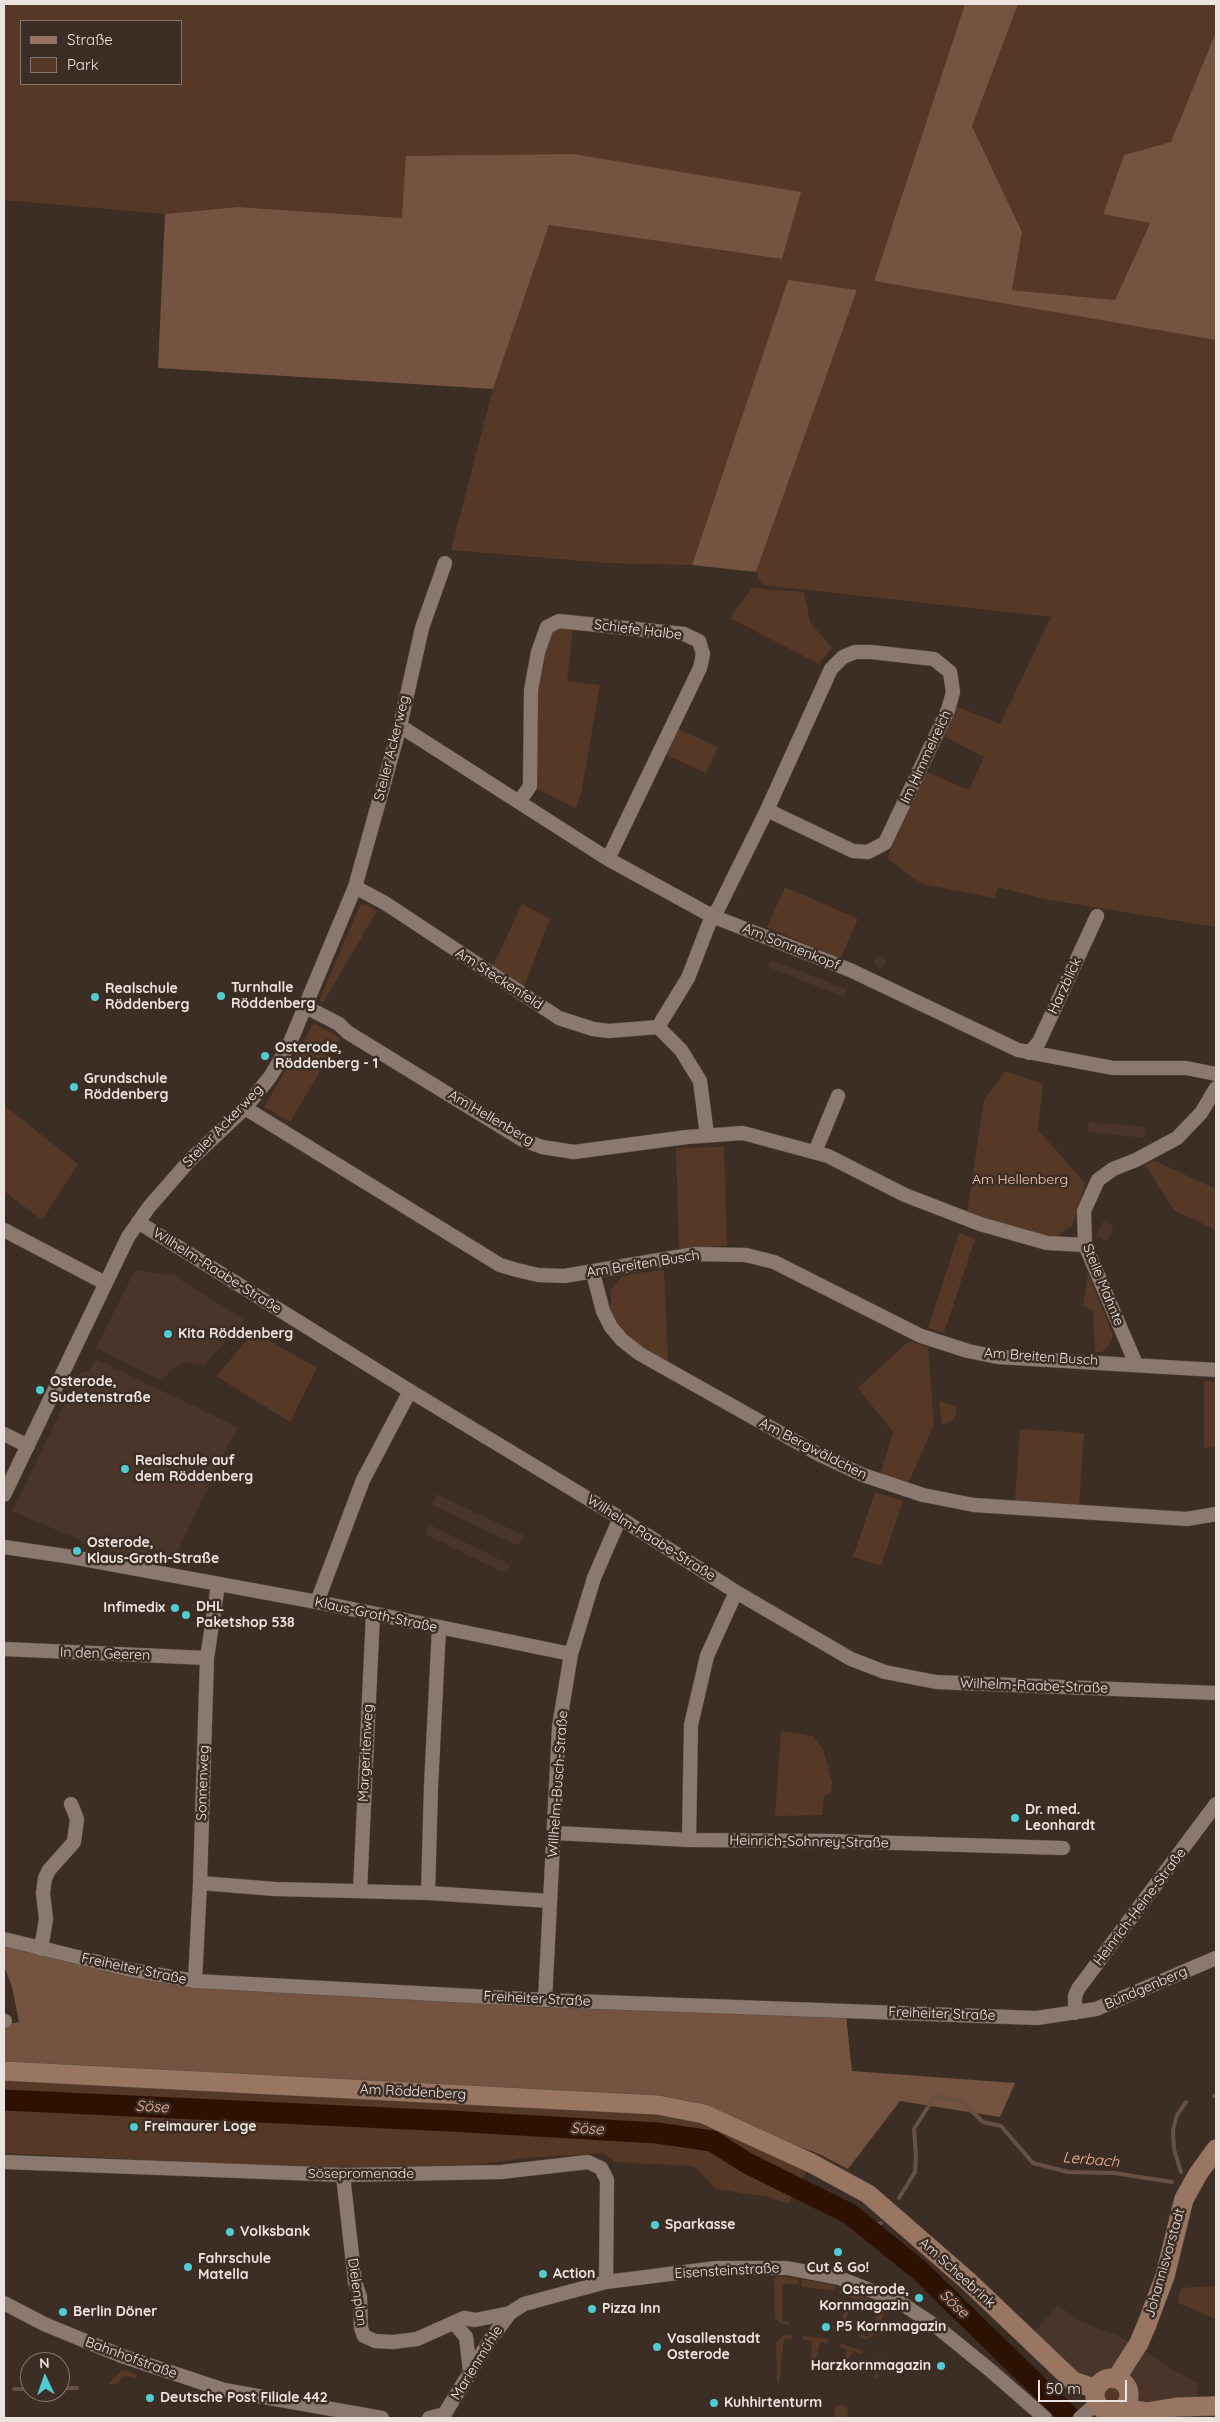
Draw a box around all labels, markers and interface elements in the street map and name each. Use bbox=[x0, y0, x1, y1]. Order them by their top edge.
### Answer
legend bbox=[20, 20, 182, 85]
text: Straße bbox=[67, 30, 113, 49]
text: Park bbox=[67, 55, 99, 74]
street label: Schiefe Halbe bbox=[593, 616, 683, 644]
street label: Steiler Ackerweg bbox=[371, 693, 413, 803]
street label: Im Himmelreich bbox=[897, 708, 955, 806]
street label: Am Sonnenkopf bbox=[740, 920, 842, 974]
street label: Am Steckenfeld bbox=[452, 945, 546, 1013]
street label: Harzblick bbox=[1045, 955, 1085, 1017]
place label: Turnhalle Röddenberg bbox=[231, 980, 315, 1012]
place label: Realschule Röddenberg bbox=[105, 981, 189, 1014]
marker: Turnhalle Röddenberg bbox=[215, 990, 227, 1002]
marker: Realschule Röddenberg bbox=[89, 991, 101, 1003]
place label: Osterode, Röddenberg - 1 bbox=[275, 1040, 378, 1072]
marker: Osterode, Röddenberg - 1 bbox=[259, 1050, 271, 1062]
place label: Grundschule Röddenberg bbox=[84, 1071, 168, 1104]
marker: Grundschule Röddenberg bbox=[68, 1081, 80, 1093]
street label: Steiler Ackerweg bbox=[179, 1081, 267, 1171]
street label: Am Hellenberg bbox=[445, 1087, 537, 1149]
park label: Am Hellenberg bbox=[972, 1172, 1068, 1188]
street label: Wilhelm-Raabe-Straße bbox=[150, 1225, 284, 1317]
street label: Steile Mahnte bbox=[1079, 1242, 1127, 1328]
street label: Am Breiten Busch bbox=[585, 1247, 701, 1281]
place label: Kita Röddenberg bbox=[178, 1326, 293, 1342]
marker: Kita Röddenberg bbox=[162, 1328, 174, 1340]
street label: Am Breiten Busch bbox=[984, 1345, 1098, 1369]
place label: Osterode, Sudetenstraße bbox=[50, 1374, 151, 1406]
marker: Osterode, Sudetenstraße bbox=[34, 1384, 46, 1396]
street label: Am Bergwäldchen bbox=[756, 1415, 870, 1483]
place label: Realschule auf dem Röddenberg bbox=[135, 1453, 253, 1485]
marker: Realschule auf dem Röddenberg bbox=[119, 1463, 131, 1475]
street label: Wilhelm-Raabe-Straße bbox=[584, 1492, 718, 1584]
place label: Osterode, Klaus-Groth-Straße bbox=[87, 1535, 219, 1568]
marker: Osterode, Klaus-Groth-Straße bbox=[71, 1545, 83, 1557]
street label: Klaus-Groth-Straße bbox=[313, 1594, 439, 1636]
place label: DHL Paketshop 538 bbox=[196, 1599, 295, 1631]
place label: Infimedix bbox=[103, 1600, 165, 1616]
marker: Infimedix bbox=[169, 1602, 181, 1614]
marker: DHL Paketshop 538 bbox=[180, 1609, 192, 1621]
street label: In den Geeren bbox=[60, 1644, 150, 1664]
street label: Wilhelm-Raabe-Straße bbox=[960, 1675, 1108, 1697]
street label: Margeritenweg bbox=[355, 1704, 377, 1802]
street label: Willhelm-Busch-Straße bbox=[544, 1710, 572, 1858]
street label: Sonnenweg bbox=[193, 1745, 213, 1821]
place label: Dr. med. Leonhardt bbox=[1025, 1802, 1095, 1834]
marker: Dr. med. Leonhardt bbox=[1009, 1812, 1021, 1824]
street label: Heinrich-Sohnrey-Straße bbox=[729, 1832, 889, 1852]
street label: Heinrich-Heine-Straße bbox=[1090, 1845, 1190, 1969]
street label: Freiheiter Straße bbox=[80, 1950, 188, 1988]
street label: Bündgenberg bbox=[1102, 1963, 1190, 2013]
street label: Freiheiter Straße bbox=[483, 1988, 591, 2010]
street label: Freiheiter Straße bbox=[888, 2004, 996, 2024]
street label: Am Röddenberg bbox=[359, 2081, 467, 2103]
water label: Söse bbox=[135, 2097, 169, 2117]
place label: Freimaurer Loge bbox=[144, 2119, 256, 2135]
water label: Söse bbox=[570, 2119, 604, 2139]
marker: Freimaurer Loge bbox=[128, 2121, 140, 2133]
water label: Lerbach bbox=[1062, 2149, 1120, 2171]
street label: Sösepromenade bbox=[308, 2166, 414, 2182]
street label: Johannisvorstadt bbox=[1141, 2206, 1189, 2320]
place label: Sparkasse bbox=[665, 2217, 735, 2233]
marker: Sparkasse bbox=[649, 2219, 661, 2231]
place label: Volksbank bbox=[240, 2224, 310, 2240]
marker: Volksbank bbox=[224, 2226, 236, 2238]
street label: Am Scheebrink bbox=[915, 2234, 999, 2312]
marker: Cut & Go! bbox=[832, 2246, 844, 2258]
place label: Fahrschule Matella bbox=[198, 2251, 271, 2284]
street label: Dielenplan bbox=[344, 2257, 370, 2327]
street label: Eisensteinstraße bbox=[674, 2260, 780, 2282]
place label: Cut & Go! bbox=[807, 2260, 869, 2276]
marker: Fahrschule Matella bbox=[182, 2261, 194, 2273]
place label: Action bbox=[553, 2266, 595, 2282]
marker: Action bbox=[537, 2268, 549, 2280]
place label: Osterode, Kornmagazin bbox=[819, 2282, 909, 2314]
water label: Söse bbox=[936, 2286, 972, 2322]
marker: Osterode, Kornmagazin bbox=[913, 2292, 925, 2304]
place label: Pizza Inn bbox=[602, 2301, 661, 2317]
marker: Pizza Inn bbox=[586, 2303, 598, 2315]
place label: Berlin Döner bbox=[73, 2304, 157, 2320]
marker: Berlin Döner bbox=[57, 2306, 69, 2318]
place label: P5 Kornmagazin bbox=[836, 2319, 946, 2335]
marker: P5 Kornmagazin bbox=[820, 2321, 832, 2333]
street label: Marienmühle bbox=[448, 2323, 506, 2403]
place label: Vasallenstadt Osterode bbox=[667, 2331, 761, 2364]
street label: Bahnhofstraße bbox=[83, 2334, 179, 2382]
marker: Vasallenstadt Osterode bbox=[651, 2341, 663, 2353]
north arrow bbox=[20, 2352, 70, 2402]
text: N bbox=[39, 2354, 50, 2372]
place label: Harzkornmagazin bbox=[811, 2358, 931, 2374]
marker: Harzkornmagazin bbox=[935, 2360, 947, 2372]
scale bar bbox=[1040, 2370, 1129, 2402]
text: 50 m bbox=[1046, 2379, 1081, 2398]
place label: Deutsche Post Filiale 442 bbox=[160, 2390, 328, 2406]
marker: Deutsche Post Filiale 442 bbox=[144, 2392, 156, 2404]
place label: Kuhhirtenturm bbox=[724, 2395, 822, 2411]
marker: Kuhhirtenturm bbox=[708, 2397, 720, 2409]

